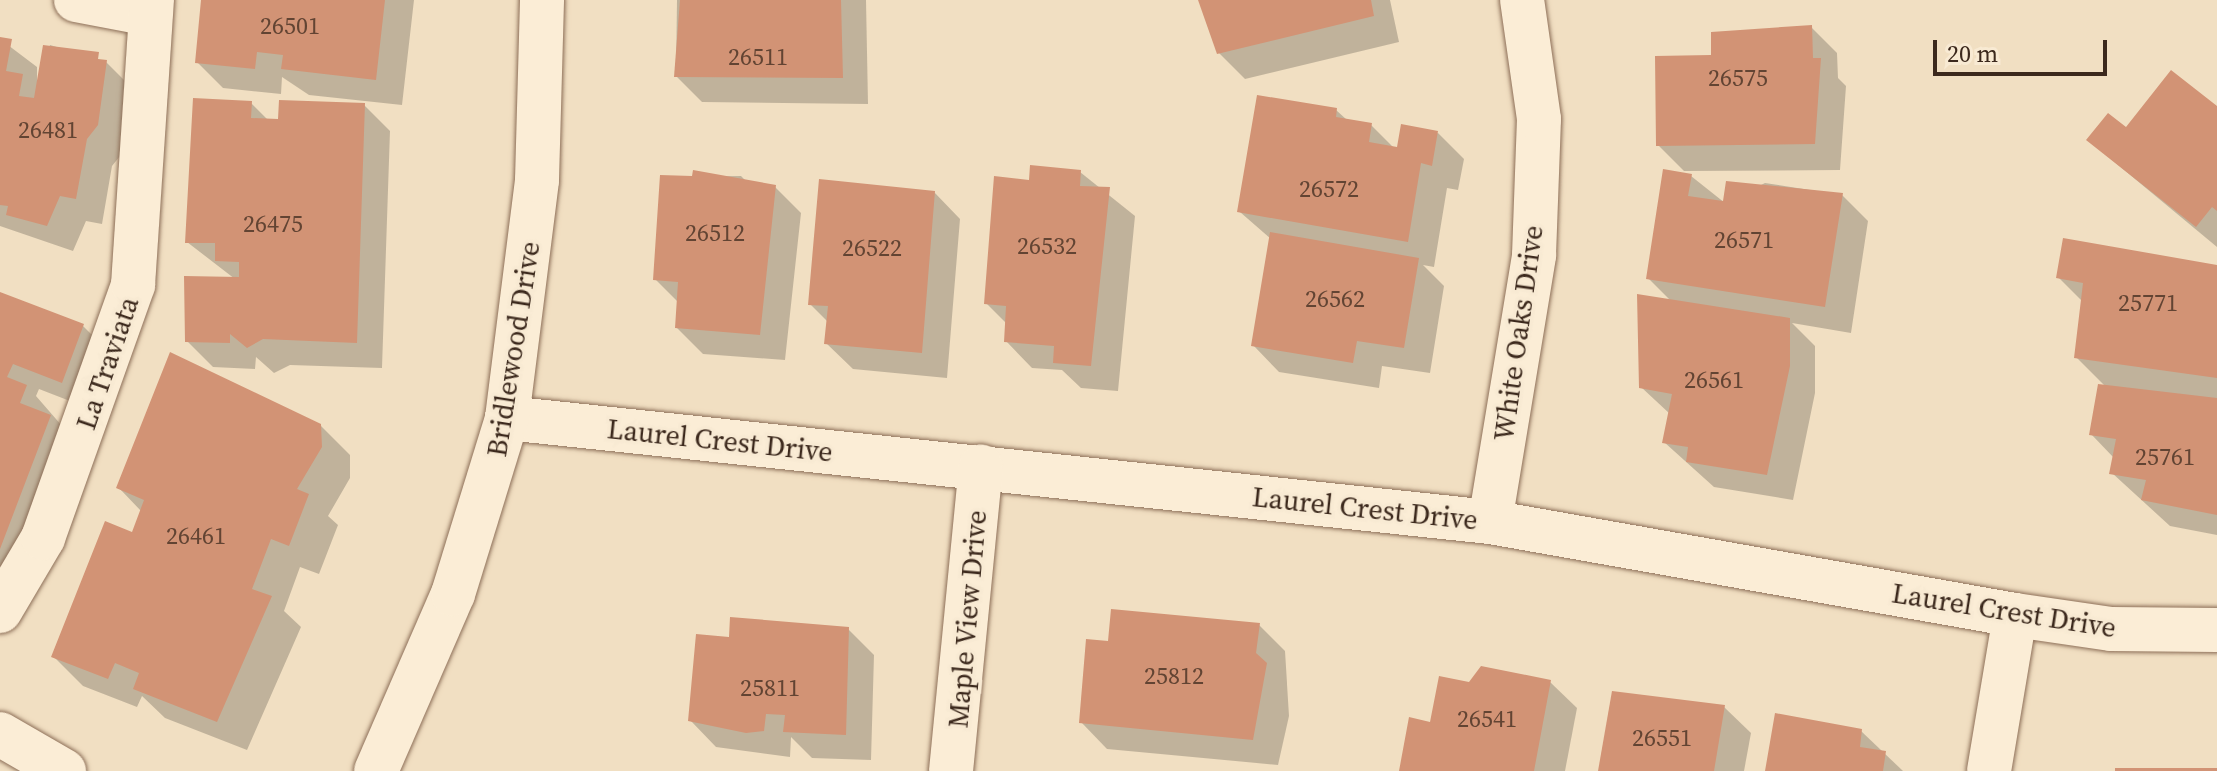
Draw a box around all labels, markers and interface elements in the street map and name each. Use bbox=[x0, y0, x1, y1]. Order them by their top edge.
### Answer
house number: 26501 bbox=[260, 12, 320, 40]
scale bar bbox=[1937, 24, 2111, 74]
text: 20 m bbox=[1947, 37, 1998, 70]
house number: 26511 bbox=[728, 43, 788, 71]
house number: 26575 bbox=[1708, 64, 1768, 92]
house number: 26481 bbox=[18, 116, 78, 144]
house number: 26572 bbox=[1299, 175, 1359, 203]
house number: 26475 bbox=[243, 210, 303, 238]
house number: 26512 bbox=[685, 219, 745, 247]
street label: White Oaks Drive bbox=[1486, 223, 1550, 443]
house number: 26571 bbox=[1714, 226, 1774, 254]
house number: 26532 bbox=[1017, 232, 1077, 260]
house number: 26522 bbox=[842, 234, 902, 262]
street label: Bridlewood Drive bbox=[479, 239, 547, 459]
house number: 26562 bbox=[1305, 285, 1365, 313]
house number: 25771 bbox=[2118, 289, 2178, 317]
street label: La Traviata bbox=[69, 292, 145, 434]
house number: 26561 bbox=[1684, 366, 1744, 394]
street label: Laurel Crest Drive bbox=[606, 411, 834, 469]
house number: 25761 bbox=[2135, 443, 2195, 471]
street label: Laurel Crest Drive bbox=[1251, 479, 1479, 537]
street label: Maple View Drive bbox=[941, 508, 993, 730]
house number: 26461 bbox=[166, 522, 226, 550]
street label: Laurel Crest Drive bbox=[1890, 576, 2118, 644]
house number: 25812 bbox=[1144, 662, 1204, 690]
house number: 25811 bbox=[740, 674, 800, 702]
house number: 26541 bbox=[1457, 705, 1517, 733]
house number: 26551 bbox=[1632, 724, 1692, 752]

